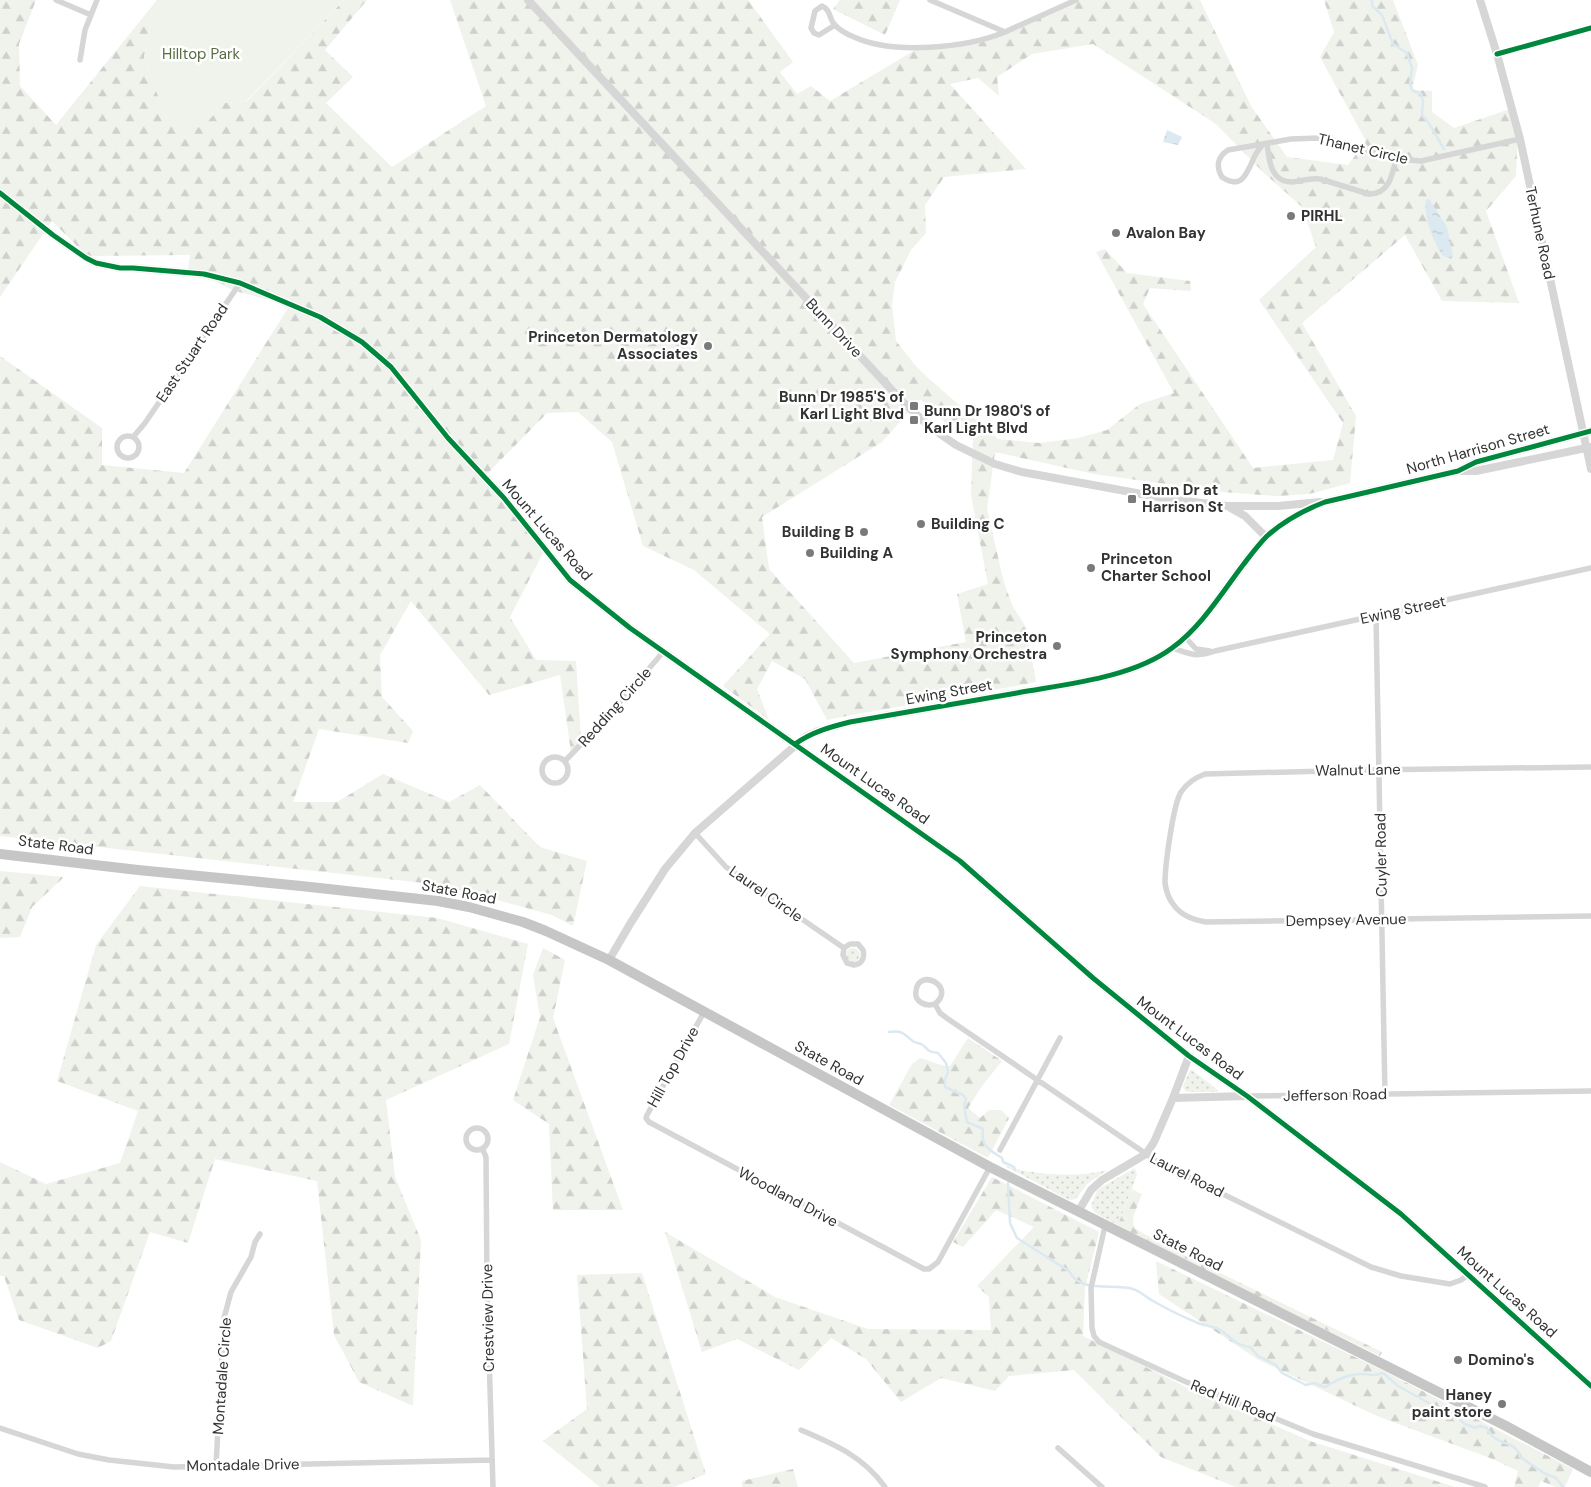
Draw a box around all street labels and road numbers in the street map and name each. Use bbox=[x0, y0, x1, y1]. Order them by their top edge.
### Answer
street label: Thanet Circle bbox=[1316, 129, 1410, 169]
street label: Terhune Road bbox=[1520, 185, 1560, 281]
street label: Bunn Drive bbox=[801, 294, 867, 362]
street label: East Stuart Road bbox=[151, 300, 233, 406]
street label: North Harrison Street bbox=[1404, 419, 1552, 479]
street label: Mount Lucas Road bbox=[497, 475, 597, 585]
street label: Ewing Street bbox=[1358, 591, 1448, 629]
street label: Redding Circle bbox=[574, 663, 656, 751]
street label: Ewing Street bbox=[904, 675, 994, 709]
street label: Mount Lucas Road bbox=[817, 739, 933, 829]
street label: Walnut Lane bbox=[1315, 759, 1401, 781]
street label: Cuyler Road bbox=[1370, 813, 1392, 897]
street label: State Road bbox=[17, 830, 95, 860]
street label: Laurel Circle bbox=[725, 861, 807, 927]
street label: State Road bbox=[420, 875, 498, 909]
street label: Dempsey Avenue bbox=[1286, 909, 1406, 931]
street label: Mount Lucas Road bbox=[1133, 991, 1247, 1085]
street label: Hill Top Drive bbox=[643, 1023, 703, 1111]
street label: State Road bbox=[791, 1036, 867, 1090]
street label: Jefferson Road bbox=[1283, 1084, 1387, 1106]
street label: Laurel Road bbox=[1147, 1148, 1227, 1202]
street label: Woodland Drive bbox=[735, 1162, 841, 1232]
street label: State Road bbox=[1150, 1224, 1226, 1276]
street label: Mount Lucas Road bbox=[1453, 1242, 1561, 1342]
street label: Crestview Drive bbox=[477, 1264, 499, 1372]
street label: Montadale Circle bbox=[208, 1317, 236, 1435]
street label: Red Hill Road bbox=[1188, 1375, 1278, 1427]
street label: Montadale Drive bbox=[186, 1454, 300, 1476]

